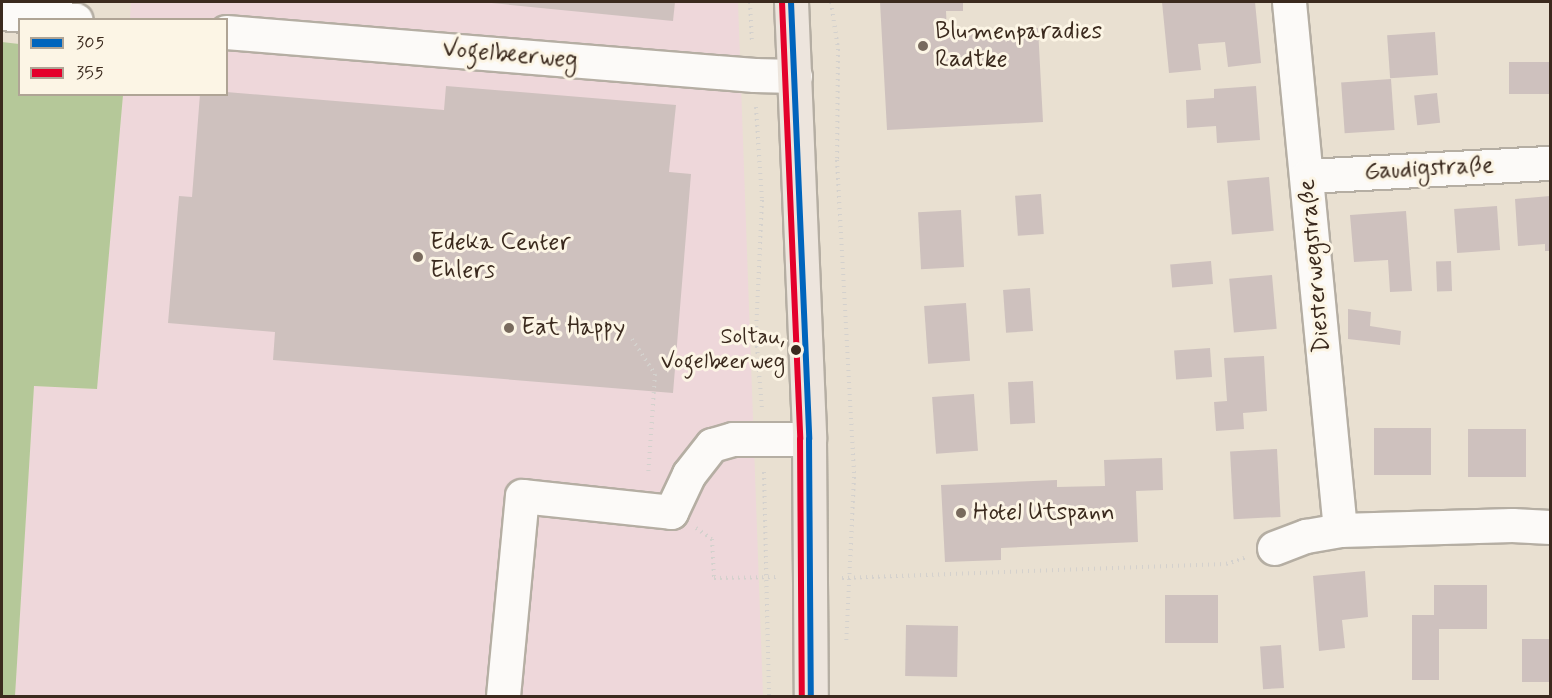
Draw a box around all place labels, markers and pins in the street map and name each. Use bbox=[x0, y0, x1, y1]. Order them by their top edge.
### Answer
place label: Blumenparadies Radtke bbox=[935, 18, 1102, 74]
marker: Blumenparadies Radtke bbox=[916, 39, 930, 53]
place label: Edeka Center Ehlers bbox=[430, 229, 575, 285]
marker: Edeka Center Ehlers bbox=[411, 250, 425, 264]
place label: Eat Happy bbox=[521, 314, 626, 342]
marker: Eat Happy bbox=[502, 321, 516, 335]
place label: Soltau, Vogelbeerweg bbox=[661, 324, 785, 376]
marker: Soltau, Vogelbeerweg bbox=[790, 344, 802, 356]
place label: Hotel Utspann bbox=[973, 499, 1114, 527]
marker: Hotel Utspann bbox=[954, 506, 968, 520]

